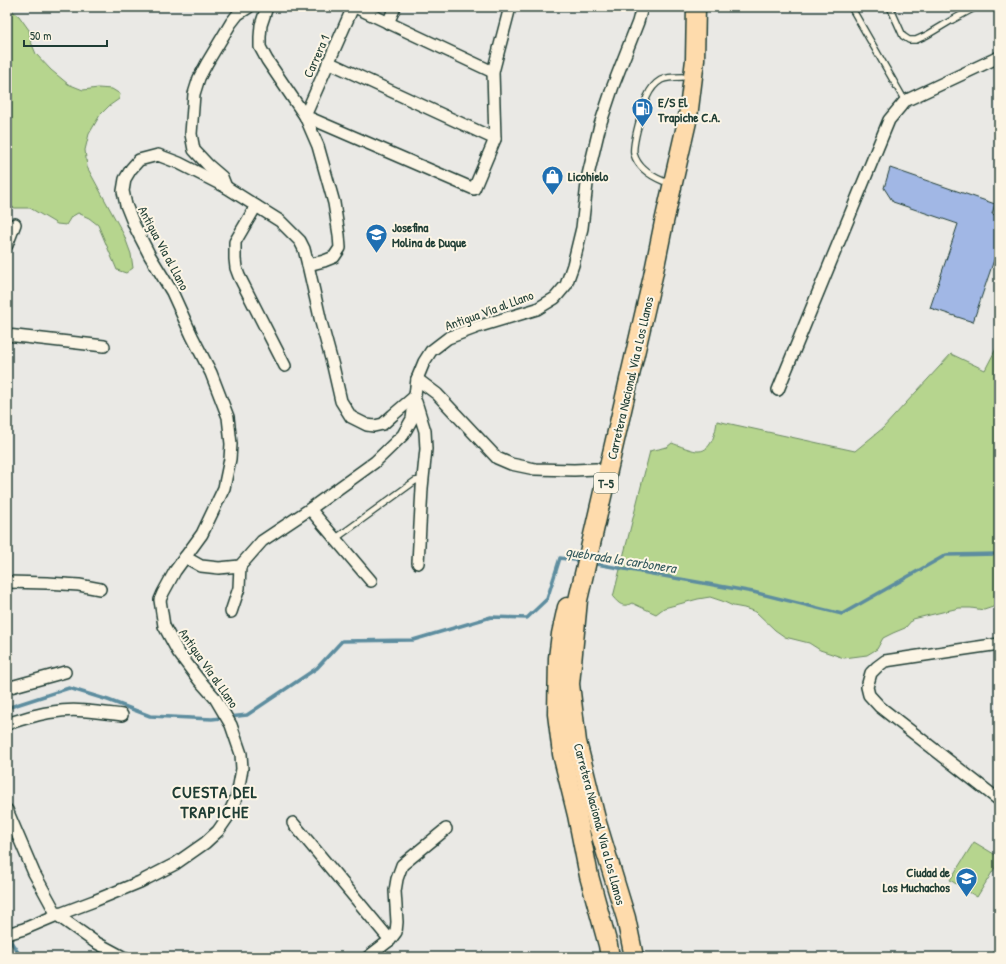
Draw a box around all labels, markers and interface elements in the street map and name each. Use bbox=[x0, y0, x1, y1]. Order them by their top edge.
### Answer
scale bar bbox=[24, 22, 107, 48]
text: 50 m bbox=[30, 27, 51, 44]
street label: Carrera 1 bbox=[299, 31, 334, 80]
place label: E/S El Trapiche C.A. bbox=[657, 93, 721, 127]
fuel station icon: E/S El Trapiche C.A. bbox=[630, 96, 656, 129]
shop icon: Licohielo bbox=[540, 163, 566, 196]
place label: Licohielo bbox=[568, 167, 609, 185]
street label: Antigua Vía al Llano bbox=[134, 203, 194, 293]
place label: Josefina Molina de Duque bbox=[392, 218, 467, 252]
school or university icon: Josefina Molina de Duque bbox=[363, 221, 389, 254]
street label: Antigua Vía al Llano bbox=[442, 286, 536, 334]
street label: Carretera Nacional Vía a Los Llanos bbox=[602, 295, 658, 461]
road number: T-5 bbox=[594, 473, 618, 493]
water label: quebrada la carbonera bbox=[564, 541, 679, 578]
street label: Antigua Vía al Llano bbox=[175, 625, 243, 711]
street label: Carretera Nacional Vía a Los Llanos bbox=[570, 741, 630, 907]
district label: CUESTA DEL TRAPICHE bbox=[172, 780, 258, 823]
place label: Ciudad de Los Muchachos bbox=[883, 863, 951, 896]
school or university icon: Ciudad de Los Muchachos bbox=[953, 866, 979, 899]

